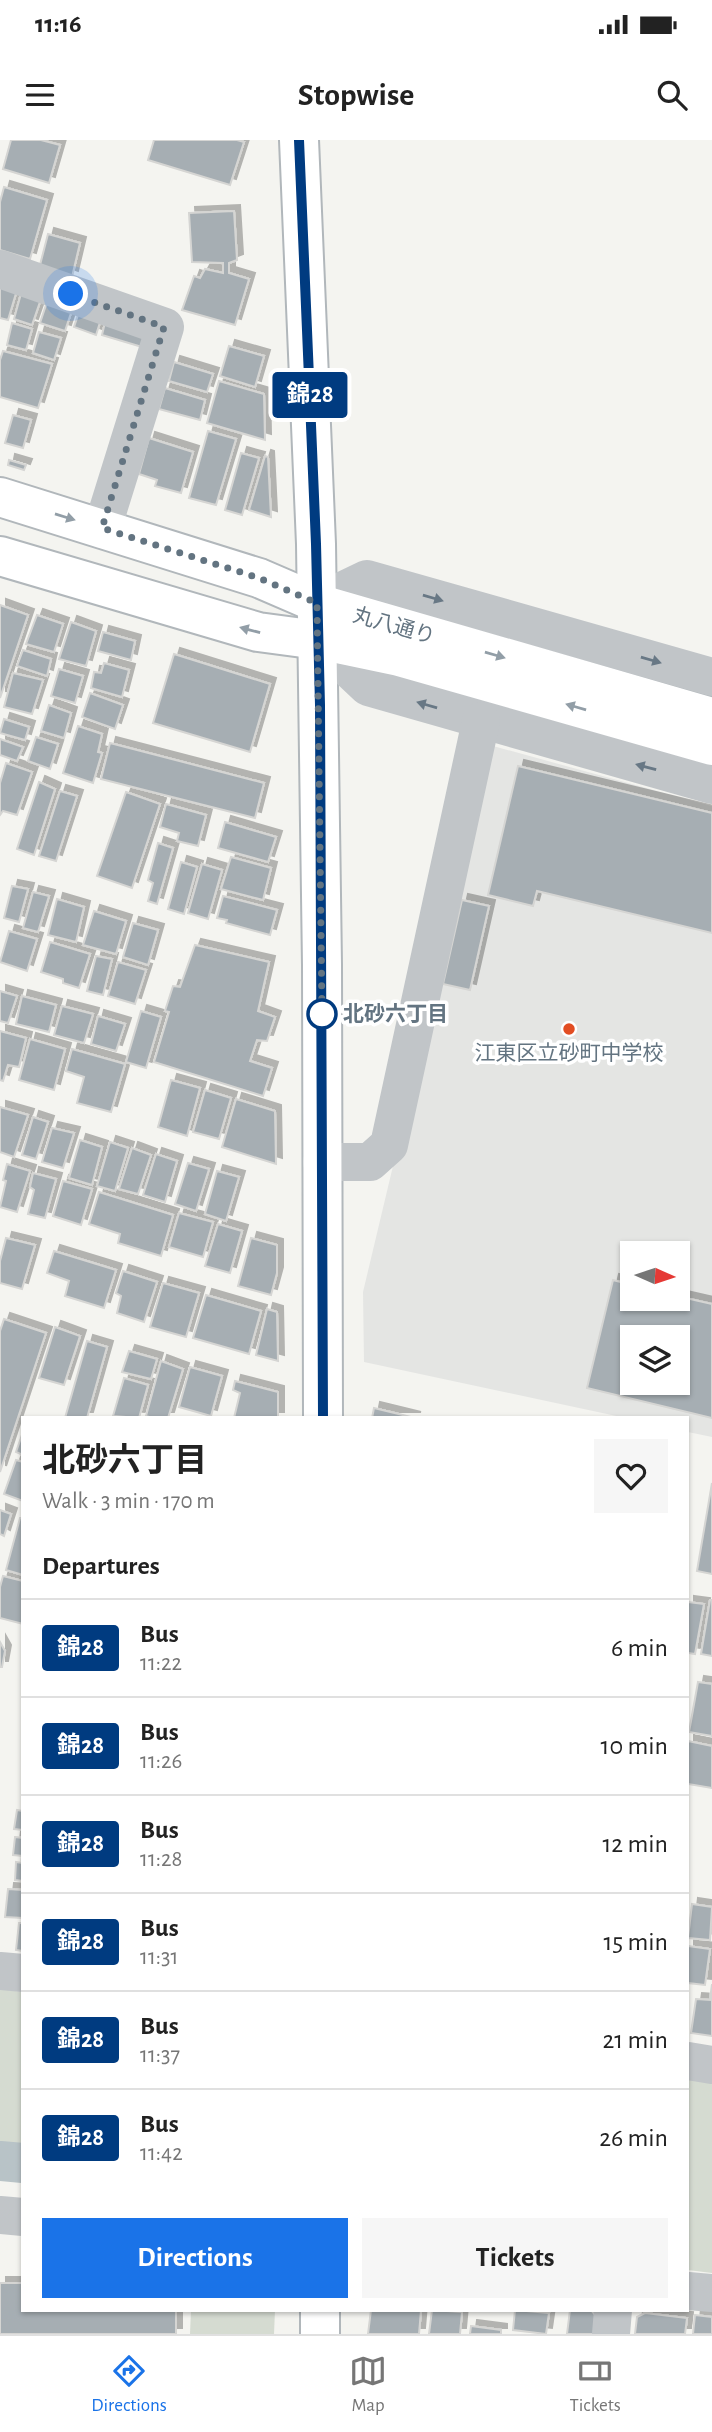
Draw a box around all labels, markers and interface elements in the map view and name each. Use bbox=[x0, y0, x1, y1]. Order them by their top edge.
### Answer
text: 11:16 bbox=[35, 11, 82, 37]
icon: menu bbox=[21, 76, 59, 114]
icon: search bbox=[653, 76, 691, 114]
text: Stopwise bbox=[298, 79, 414, 111]
your location bbox=[53, 276, 88, 311]
line badge: 錦28 bbox=[270, 372, 350, 418]
text: 錦28 bbox=[286, 383, 334, 407]
one-way arrow bbox=[55, 513, 76, 523]
one-way arrow bbox=[422, 593, 444, 604]
street label: 丸八通り bbox=[351, 603, 438, 648]
one-way arrow bbox=[239, 624, 261, 635]
one-way arrow bbox=[485, 651, 506, 661]
one-way arrow bbox=[641, 655, 663, 666]
one-way arrow bbox=[417, 700, 438, 710]
one-way arrow bbox=[564, 701, 586, 712]
one-way arrow bbox=[635, 761, 657, 772]
marker: 北砂六丁目 bbox=[307, 999, 337, 1029]
place label: 北砂六丁目 bbox=[343, 1003, 448, 1025]
marker: 江東区立砂町中学校 bbox=[561, 1021, 577, 1037]
place label: 江東区立砂町中学校 bbox=[475, 1042, 664, 1064]
north arrow bbox=[620, 1241, 690, 1311]
map controls bbox=[620, 1241, 690, 1395]
button: layers bbox=[620, 1325, 690, 1395]
button: heart bbox=[594, 1439, 668, 1513]
text: 北砂六丁目 bbox=[42, 1445, 207, 1478]
text: Walk · 3 min · 170 m bbox=[42, 1490, 215, 1513]
text: Departures bbox=[42, 1553, 160, 1579]
text: Bus bbox=[140, 1621, 179, 1647]
text: 6 min bbox=[611, 1635, 668, 1661]
text: 錦28 bbox=[57, 1636, 104, 1660]
text: 11:22 bbox=[140, 1652, 182, 1675]
text: Bus bbox=[140, 1719, 179, 1745]
text: 10 min bbox=[601, 1733, 668, 1759]
text: 錦28 bbox=[57, 1734, 104, 1758]
text: 11:26 bbox=[140, 1750, 182, 1773]
text: Bus bbox=[140, 1817, 179, 1843]
text: 12 min bbox=[602, 1831, 668, 1857]
text: 錦28 bbox=[57, 1832, 104, 1856]
text: 11:28 bbox=[140, 1848, 182, 1871]
text: Bus bbox=[140, 1915, 179, 1941]
text: 15 min bbox=[603, 1929, 668, 1955]
text: 錦28 bbox=[57, 1930, 104, 1954]
text: 11:31 bbox=[140, 1946, 178, 1969]
text: Bus bbox=[140, 2013, 179, 2039]
text: 21 min bbox=[602, 2027, 668, 2053]
text: 錦28 bbox=[57, 2028, 104, 2052]
text: 11:37 bbox=[140, 2044, 180, 2067]
text: Bus bbox=[140, 2111, 179, 2137]
text: 26 min bbox=[599, 2125, 668, 2151]
text: 錦28 bbox=[57, 2126, 104, 2150]
text: 11:42 bbox=[140, 2142, 183, 2165]
button: Directions bbox=[42, 2218, 348, 2298]
button: Tickets bbox=[362, 2218, 668, 2298]
tab: Directions bbox=[91, 2352, 167, 2417]
tab: Map bbox=[349, 2352, 387, 2417]
tab: Tickets bbox=[569, 2352, 621, 2417]

